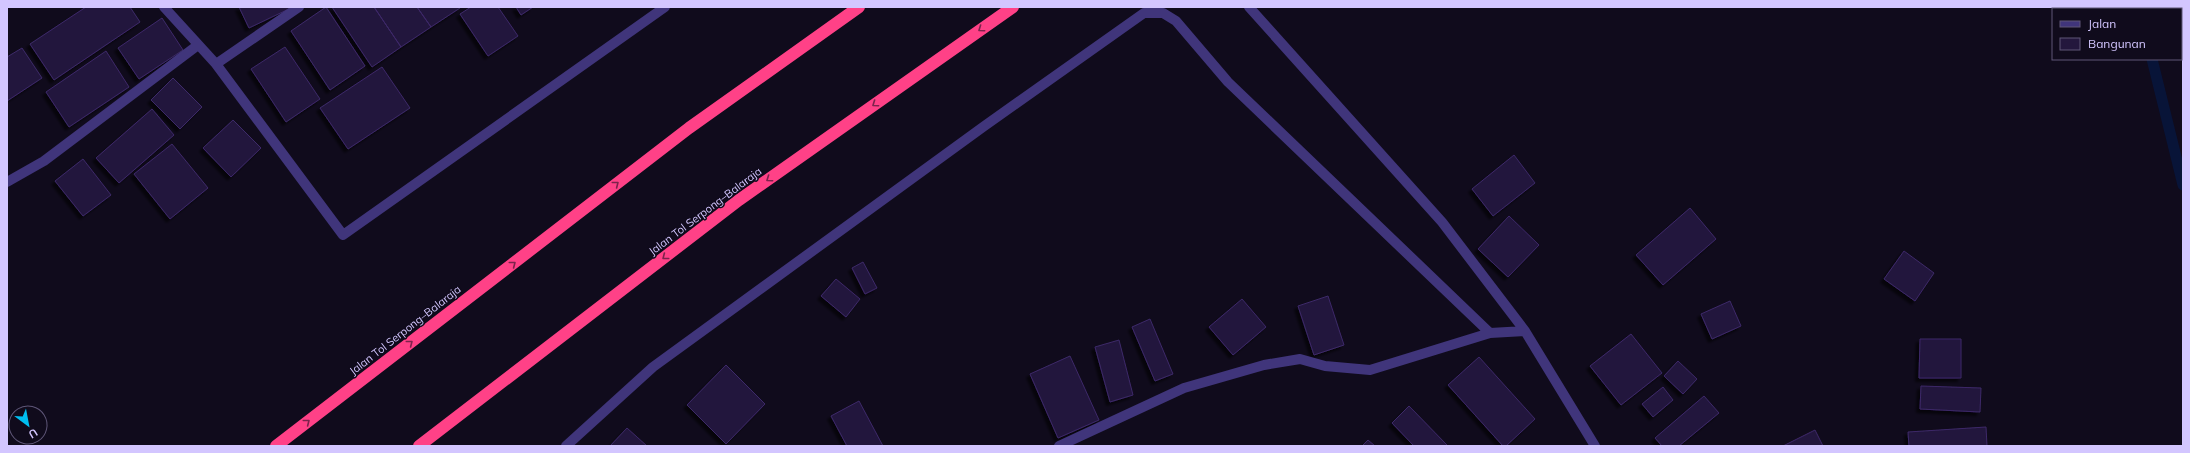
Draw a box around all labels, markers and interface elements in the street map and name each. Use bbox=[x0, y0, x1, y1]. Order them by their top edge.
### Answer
legend bbox=[2052, 8, 2182, 60]
text: Jalan bbox=[2088, 16, 2116, 31]
one-way arrow bbox=[978, 25, 985, 32]
text: Bangunan bbox=[2088, 36, 2146, 51]
one-way arrow bbox=[872, 99, 879, 106]
street label: Jalan Tol Serpong–Balaraja bbox=[646, 164, 764, 258]
one-way arrow bbox=[766, 174, 773, 181]
one-way arrow bbox=[612, 182, 619, 189]
one-way arrow bbox=[662, 253, 669, 260]
one-way arrow bbox=[509, 261, 516, 268]
street label: Jalan Tol Serpong–Balaraja bbox=[346, 282, 464, 378]
one-way arrow bbox=[406, 341, 413, 348]
north arrow bbox=[8, 405, 48, 445]
one-way arrow bbox=[303, 420, 310, 427]
text: U bbox=[26, 425, 40, 442]

